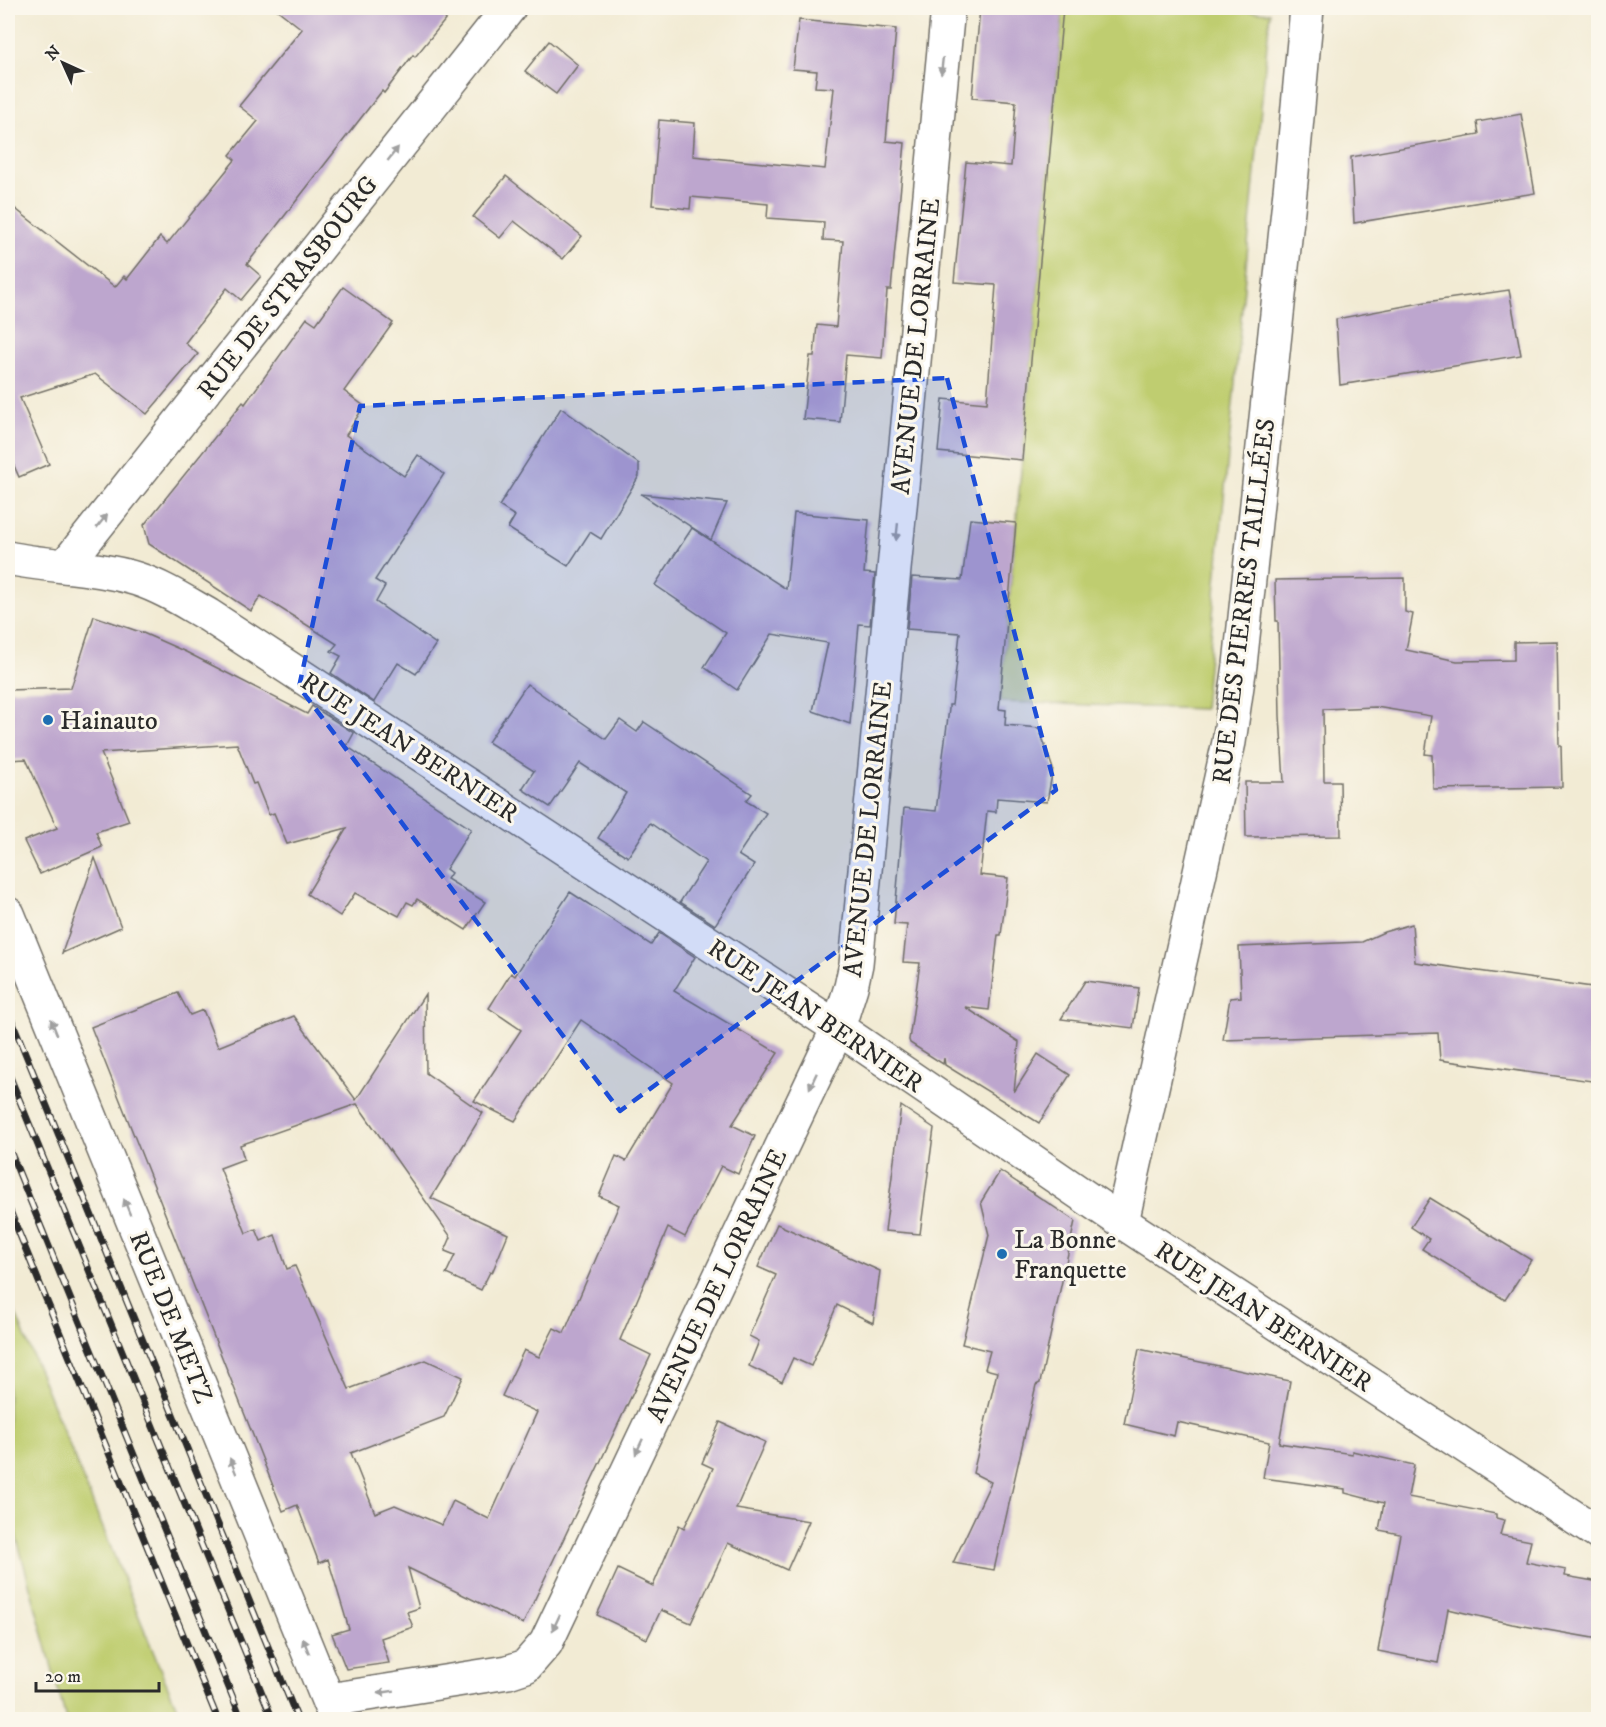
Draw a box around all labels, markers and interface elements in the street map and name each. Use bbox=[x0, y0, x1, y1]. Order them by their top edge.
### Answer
north arrow bbox=[33, 33, 93, 93]
text: N bbox=[41, 41, 65, 65]
one-way arrow bbox=[937, 56, 947, 75]
one-way arrow bbox=[386, 146, 399, 162]
street label: RUE DE STRASBOURG bbox=[191, 169, 386, 406]
street label: AVENUE DE LORRAINE bbox=[885, 196, 948, 496]
street label: RUE DES PIERRES TAILLÉES bbox=[1206, 416, 1283, 786]
one-way arrow bbox=[96, 513, 109, 529]
one-way arrow bbox=[892, 522, 902, 541]
street label: RUE JEAN BERNIER bbox=[294, 665, 524, 831]
street label: AVENUE DE LORRAINE bbox=[837, 679, 900, 979]
place label: Hainauto bbox=[60, 705, 158, 738]
marker: Hainauto bbox=[41, 713, 55, 727]
street label: RUE JEAN BERNIER bbox=[701, 932, 929, 1101]
one-way arrow bbox=[49, 1018, 58, 1036]
one-way arrow bbox=[808, 1072, 817, 1089]
street label: AVENUE DE LORRAINE bbox=[640, 1144, 795, 1427]
one-way arrow bbox=[122, 1198, 132, 1216]
place label: La Bonne Franquette bbox=[1014, 1224, 1126, 1287]
street label: RUE DE METZ bbox=[121, 1227, 220, 1408]
street label: RUE JEAN BERNIER bbox=[1148, 1234, 1378, 1400]
marker: La Bonne Franquette bbox=[995, 1247, 1009, 1261]
one-way arrow bbox=[635, 1438, 644, 1455]
one-way arrow bbox=[228, 1456, 238, 1474]
one-way arrow bbox=[551, 1614, 560, 1631]
one-way arrow bbox=[301, 1637, 311, 1655]
scale bar bbox=[36, 1655, 159, 1693]
text: 20 m bbox=[45, 1666, 81, 1688]
one-way arrow bbox=[377, 1687, 396, 1696]

